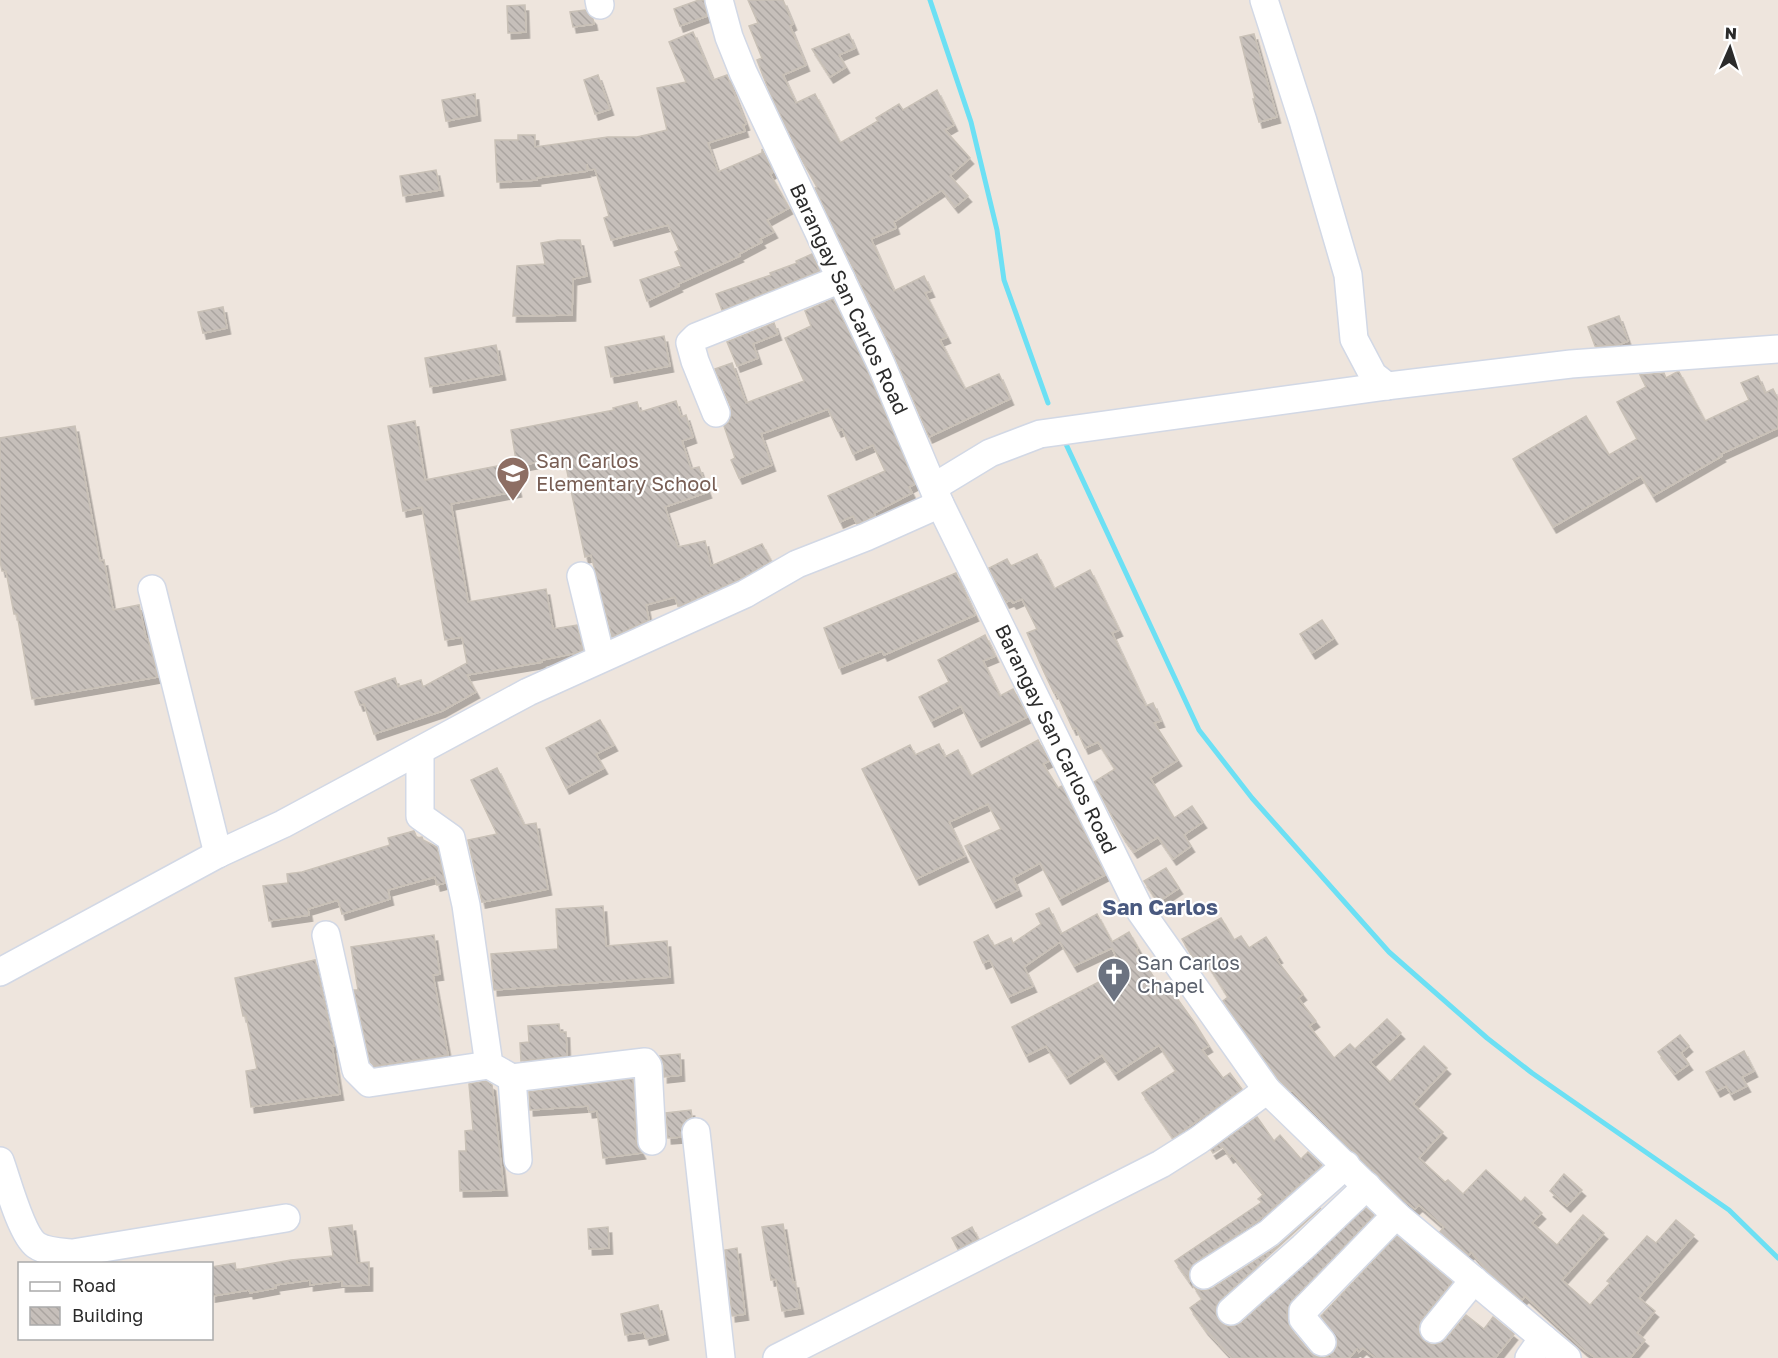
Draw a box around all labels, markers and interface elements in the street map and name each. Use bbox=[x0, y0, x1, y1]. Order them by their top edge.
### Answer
north arrow bbox=[1700, 18, 1760, 78]
text: N bbox=[1724, 23, 1737, 43]
street label: Barangay San Carlos Road bbox=[786, 179, 914, 418]
place label: San Carlos Elementary School bbox=[536, 448, 718, 495]
school or university icon: San Carlos Elementary School bbox=[495, 455, 531, 502]
street label: Barangay San Carlos Road bbox=[991, 620, 1123, 857]
district label: San Carlos bbox=[1102, 893, 1218, 920]
place label: San Carlos Chapel bbox=[1137, 950, 1240, 997]
church icon: San Carlos Chapel bbox=[1096, 956, 1132, 1003]
legend bbox=[18, 1262, 213, 1340]
text: Road bbox=[72, 1274, 116, 1296]
text: Building bbox=[72, 1304, 143, 1326]

